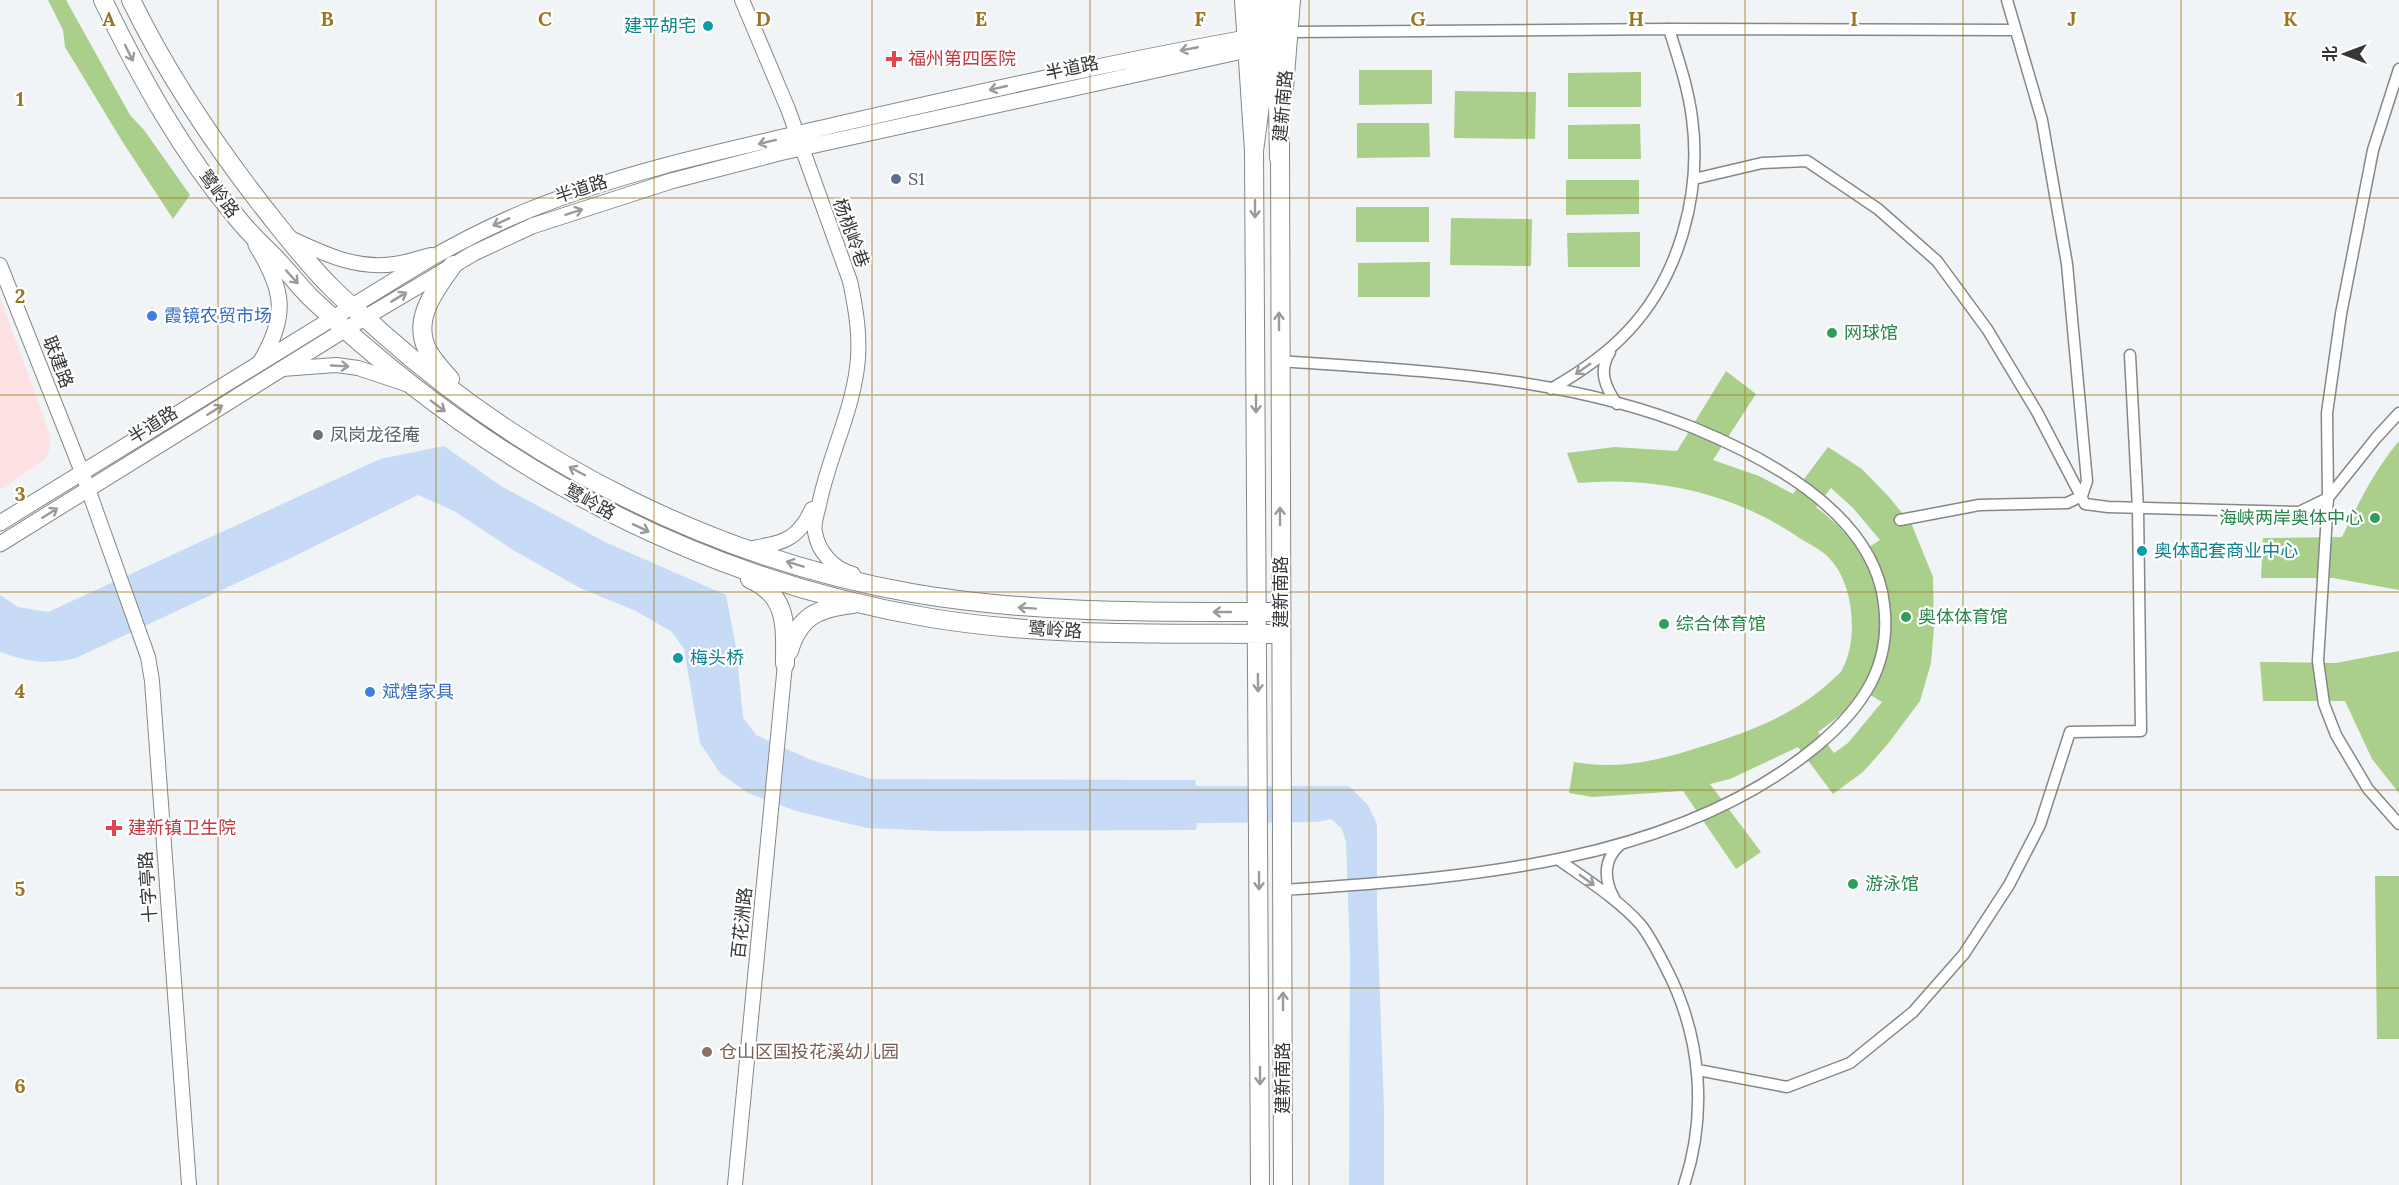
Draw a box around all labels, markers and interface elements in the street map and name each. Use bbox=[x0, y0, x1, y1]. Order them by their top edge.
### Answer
text: A bbox=[102, 6, 116, 31]
text: B bbox=[320, 6, 334, 31]
text: C bbox=[538, 6, 552, 31]
text: D bbox=[755, 6, 771, 31]
text: E bbox=[975, 6, 987, 31]
text: F bbox=[1194, 6, 1206, 31]
text: G bbox=[1410, 6, 1426, 31]
text: H bbox=[1628, 6, 1644, 31]
text: I bbox=[1850, 6, 1858, 31]
text: J bbox=[2067, 6, 2077, 31]
text: K bbox=[2283, 6, 2298, 31]
place label: 建平胡宅 bbox=[624, 14, 696, 37]
marker: 建平胡宅 bbox=[701, 19, 715, 33]
north arrow bbox=[2315, 24, 2375, 84]
one-way arrow bbox=[123, 43, 135, 61]
one-way arrow bbox=[1180, 44, 1199, 55]
text: 北 bbox=[2320, 46, 2340, 62]
place label: 福州第四医院 bbox=[908, 47, 1016, 70]
marker: 福州第四医院 bbox=[885, 50, 903, 68]
street label: 半道路 bbox=[1043, 51, 1101, 84]
street label: 建新南路 bbox=[1268, 69, 1297, 143]
one-way arrow bbox=[989, 82, 1008, 94]
text: 1 bbox=[16, 86, 24, 111]
one-way arrow bbox=[758, 136, 777, 148]
street label: 鹭岭路 bbox=[194, 165, 245, 222]
place label: S1 bbox=[908, 167, 925, 190]
street label: 半道路 bbox=[552, 169, 610, 208]
marker: S1 bbox=[889, 172, 903, 186]
street label: 杨桃岭巷 bbox=[828, 195, 875, 271]
one-way arrow bbox=[1249, 199, 1261, 219]
one-way arrow bbox=[564, 206, 583, 217]
one-way arrow bbox=[492, 217, 510, 228]
one-way arrow bbox=[285, 269, 299, 284]
text: 2 bbox=[15, 283, 25, 308]
one-way arrow bbox=[390, 291, 407, 303]
place label: 霞镜农贸市场 bbox=[164, 304, 272, 327]
marker: 霞镜农贸市场 bbox=[145, 309, 159, 323]
one-way arrow bbox=[1273, 312, 1285, 332]
place label: 网球馆 bbox=[1844, 321, 1898, 344]
marker: 网球馆 bbox=[1825, 326, 1839, 340]
street label: 联建路 bbox=[38, 332, 79, 391]
one-way arrow bbox=[330, 361, 350, 372]
one-way arrow bbox=[1575, 363, 1592, 375]
one-way arrow bbox=[1250, 394, 1262, 414]
one-way arrow bbox=[430, 400, 446, 412]
street label: 半道路 bbox=[124, 401, 182, 449]
one-way arrow bbox=[206, 403, 223, 415]
place label: 凤岗龙径庵 bbox=[330, 423, 420, 446]
marker: 凤岗龙径庵 bbox=[311, 428, 325, 442]
one-way arrow bbox=[569, 465, 587, 476]
street label: 鹭岭路 bbox=[561, 479, 619, 524]
text: 3 bbox=[14, 481, 26, 506]
place label: 海峡两岸奥体中心 bbox=[2219, 506, 2363, 529]
one-way arrow bbox=[41, 507, 58, 519]
one-way arrow bbox=[1275, 507, 1286, 527]
marker: 海峡两岸奥体中心 bbox=[2368, 511, 2382, 525]
one-way arrow bbox=[631, 523, 649, 535]
place label: 奥体配套商业中心 bbox=[2154, 539, 2298, 562]
marker: 奥体配套商业中心 bbox=[2135, 544, 2149, 558]
street label: 建新南路 bbox=[1269, 556, 1292, 628]
one-way arrow bbox=[786, 558, 805, 569]
one-way arrow bbox=[1018, 602, 1038, 613]
place label: 奥体体育馆 bbox=[1918, 605, 2008, 628]
one-way arrow bbox=[1213, 606, 1233, 618]
marker: 奥体体育馆 bbox=[1899, 610, 1913, 624]
place label: 综合体育馆 bbox=[1676, 612, 1766, 635]
street label: 鹭岭路 bbox=[1027, 617, 1083, 642]
marker: 综合体育馆 bbox=[1657, 617, 1671, 631]
place label: 梅头桥 bbox=[690, 646, 744, 669]
marker: 梅头桥 bbox=[671, 651, 685, 665]
one-way arrow bbox=[1252, 673, 1264, 693]
text: 4 bbox=[15, 678, 26, 703]
place label: 斌煌家具 bbox=[382, 680, 454, 703]
marker: 斌煌家具 bbox=[363, 685, 377, 699]
place label: 建新镇卫生院 bbox=[128, 816, 236, 839]
marker: 建新镇卫生院 bbox=[105, 819, 123, 837]
street label: 十字亭路 bbox=[134, 850, 161, 924]
one-way arrow bbox=[1253, 870, 1265, 890]
place label: 游泳馆 bbox=[1865, 872, 1919, 895]
one-way arrow bbox=[1579, 874, 1595, 887]
text: 5 bbox=[15, 876, 26, 901]
marker: 游泳馆 bbox=[1846, 877, 1860, 891]
street label: 百花洲路 bbox=[726, 886, 757, 960]
one-way arrow bbox=[1277, 991, 1289, 1011]
place label: 仓山区国投花溪幼儿园 bbox=[719, 1040, 899, 1063]
street label: 建新南路 bbox=[1271, 1042, 1294, 1114]
marker: 仓山区国投花溪幼儿园 bbox=[700, 1045, 714, 1059]
one-way arrow bbox=[1254, 1065, 1266, 1085]
text: 6 bbox=[14, 1073, 26, 1098]

